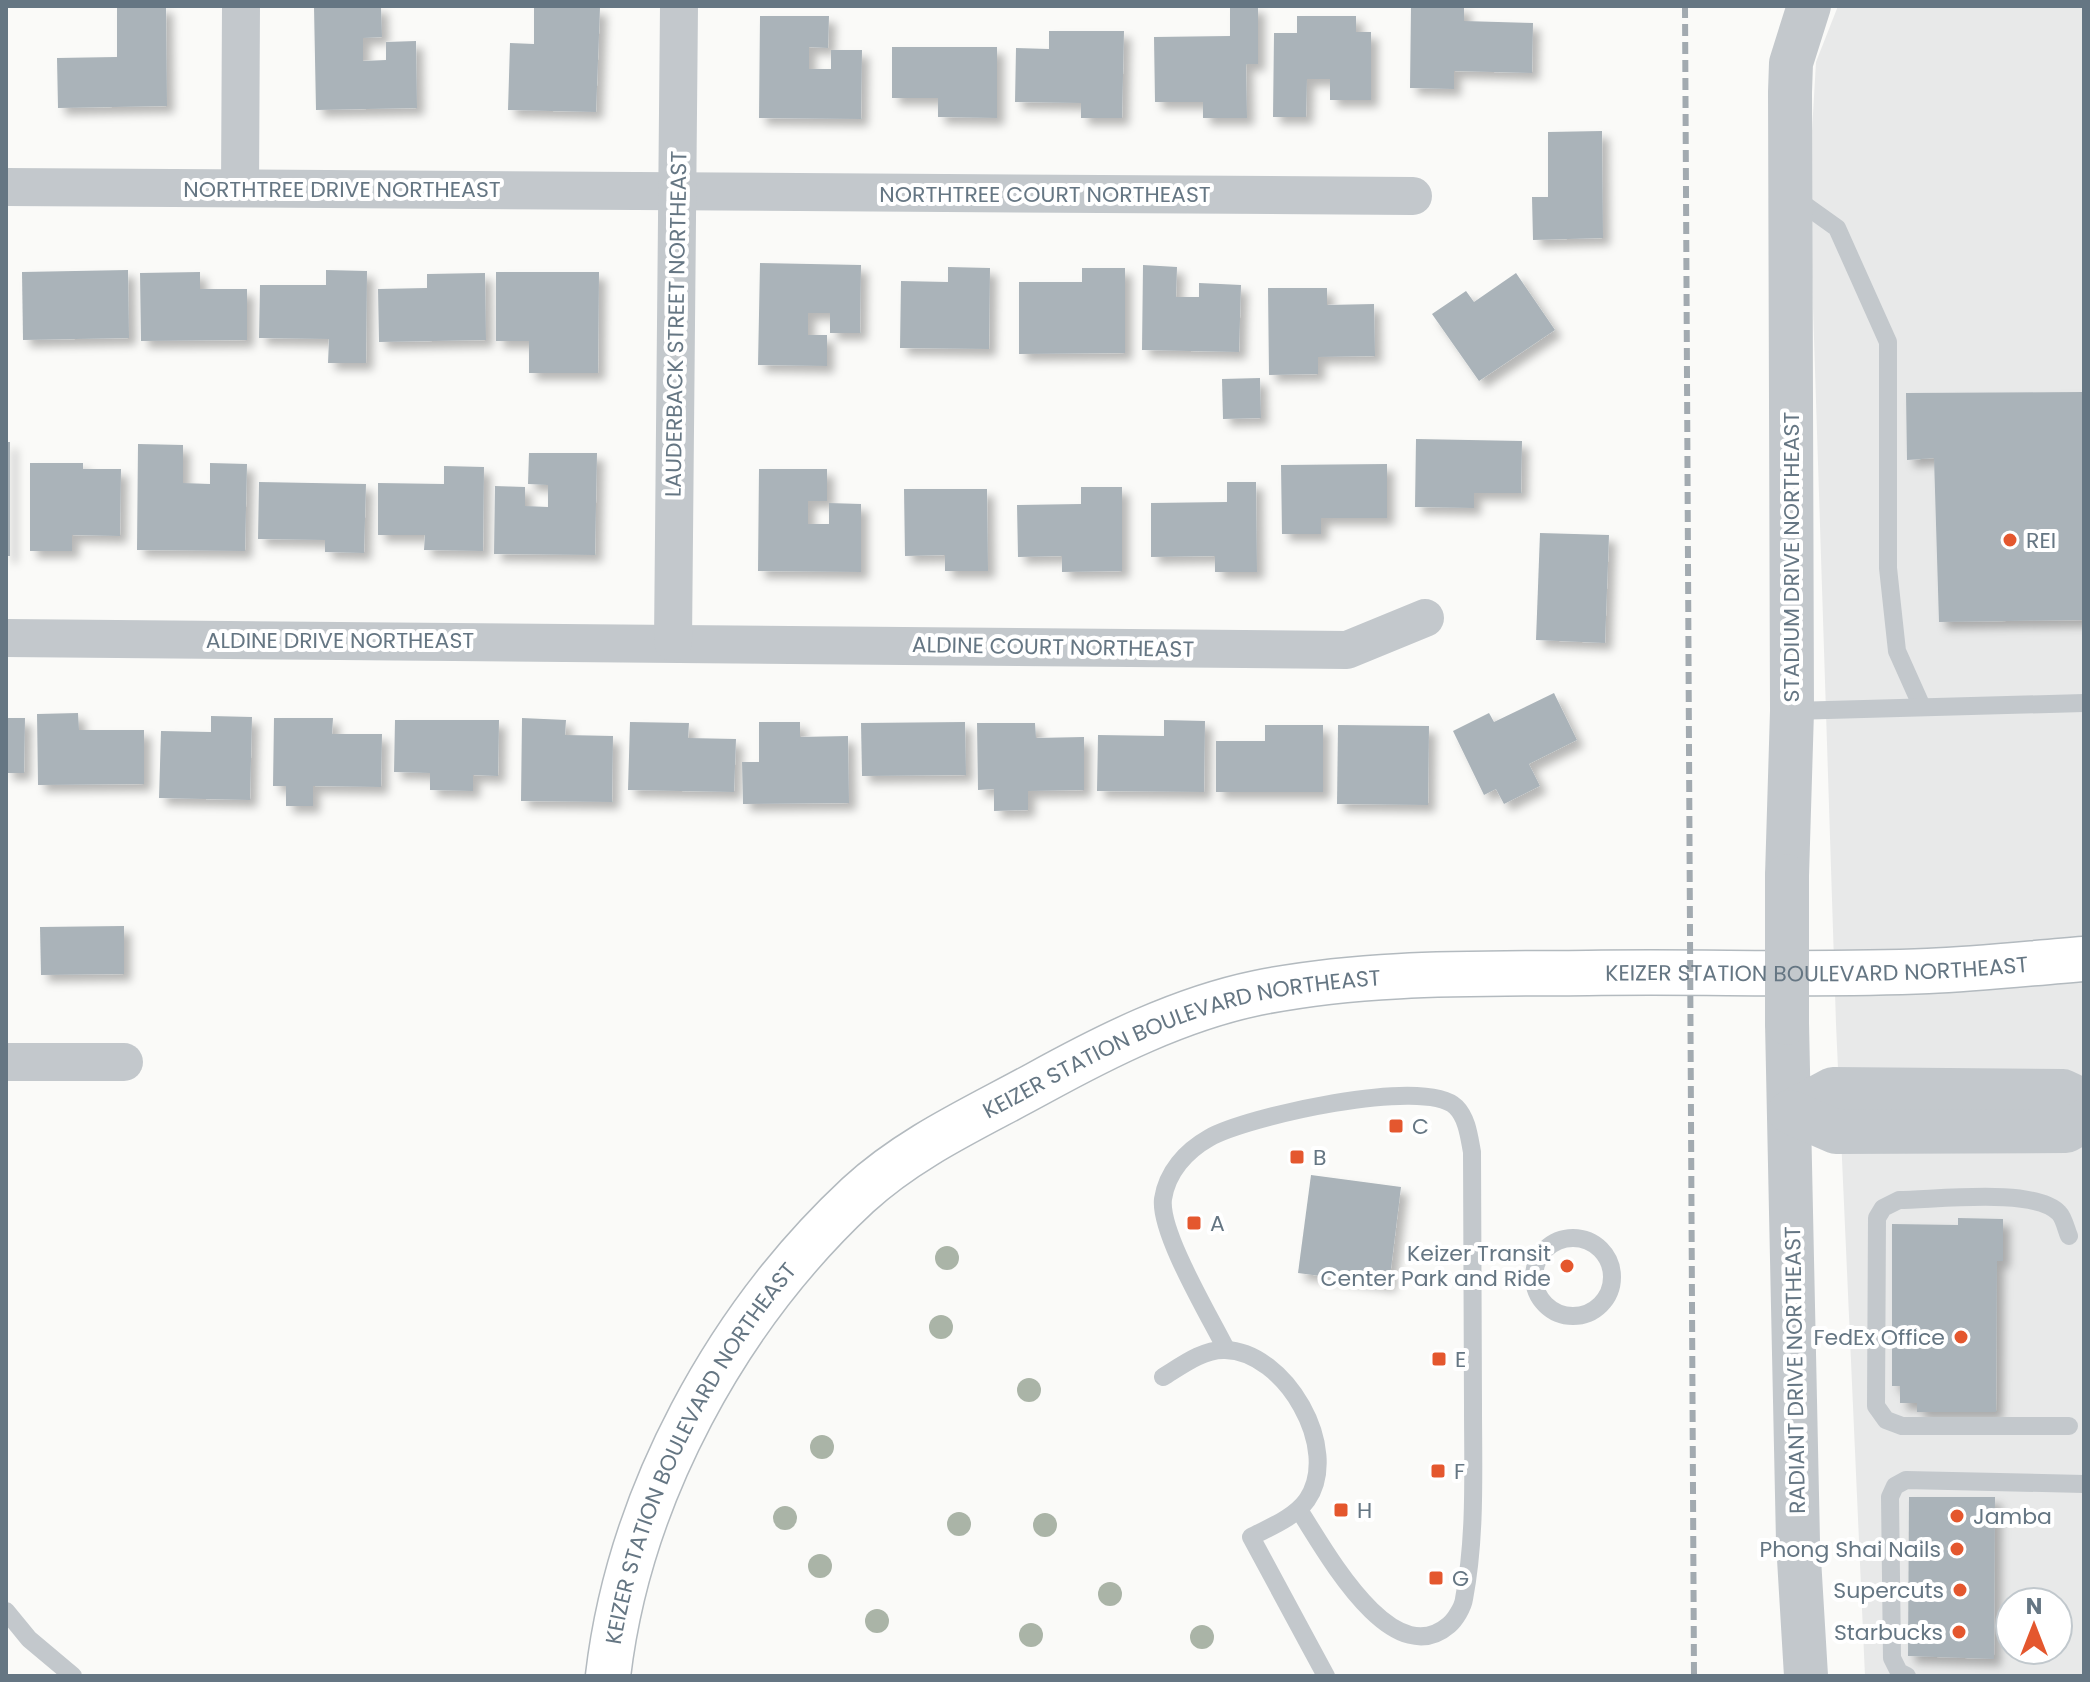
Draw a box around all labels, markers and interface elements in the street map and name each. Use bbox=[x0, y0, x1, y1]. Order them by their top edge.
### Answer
street label: LAUDERBACK STREET NORTHEAST bbox=[657, 150, 695, 497]
street label: NORTHTREE DRIVE NORTHEAST bbox=[183, 174, 501, 205]
street label: NORTHTREE COURT NORTHEAST bbox=[879, 179, 1211, 210]
street label: STADIUM DRIVE NORTHEAST bbox=[1776, 411, 1807, 702]
place label: REI bbox=[2026, 525, 2056, 556]
marker: REI bbox=[2001, 531, 2019, 549]
street label: ALDINE DRIVE NORTHEAST bbox=[206, 625, 474, 656]
street label: ALDINE COURT NORTHEAST bbox=[912, 629, 1195, 665]
street label: KEIZER STATION BOULEVARD NORTHEAST bbox=[1605, 948, 2030, 989]
street label: KEIZER STATION BOULEVARD NORTHEAST bbox=[977, 962, 1382, 1126]
place label: C bbox=[1412, 1111, 1429, 1142]
marker: C bbox=[1387, 1117, 1405, 1135]
place label: B bbox=[1313, 1142, 1327, 1173]
marker: B bbox=[1288, 1148, 1306, 1166]
place label: A bbox=[1210, 1208, 1225, 1239]
marker: A bbox=[1185, 1214, 1203, 1232]
street label: RADIANT DRIVE NORTHEAST bbox=[1777, 1226, 1813, 1514]
place label: Keizer Transit Center Park and Ride bbox=[1321, 1238, 1551, 1294]
street label: KEIZER STATION BOULEVARD NORTHEAST bbox=[597, 1256, 803, 1647]
marker: Keizer Transit Center Park and Ride bbox=[1558, 1257, 1576, 1275]
place label: FedEx Office bbox=[1814, 1322, 1945, 1353]
marker: FedEx Office bbox=[1952, 1328, 1970, 1346]
place label: E bbox=[1455, 1344, 1466, 1375]
marker: E bbox=[1430, 1350, 1448, 1368]
place label: F bbox=[1454, 1456, 1465, 1487]
marker: F bbox=[1429, 1462, 1447, 1480]
place label: H bbox=[1357, 1495, 1372, 1526]
marker: H bbox=[1332, 1501, 1350, 1519]
place label: Jamba bbox=[1973, 1501, 2052, 1532]
marker: Jamba bbox=[1948, 1507, 1966, 1525]
place label: Phong Shai Nails bbox=[1759, 1534, 1941, 1565]
marker: Phong Shai Nails bbox=[1948, 1540, 1966, 1558]
place label: G bbox=[1452, 1563, 1469, 1594]
marker: G bbox=[1427, 1569, 1445, 1587]
place label: Supercuts bbox=[1833, 1575, 1944, 1606]
marker: Supercuts bbox=[1951, 1581, 1969, 1599]
north arrow bbox=[1994, 1586, 2074, 1666]
text: N bbox=[2026, 1591, 2042, 1622]
place label: Starbucks bbox=[1834, 1617, 1943, 1648]
marker: Starbucks bbox=[1950, 1623, 1968, 1641]

